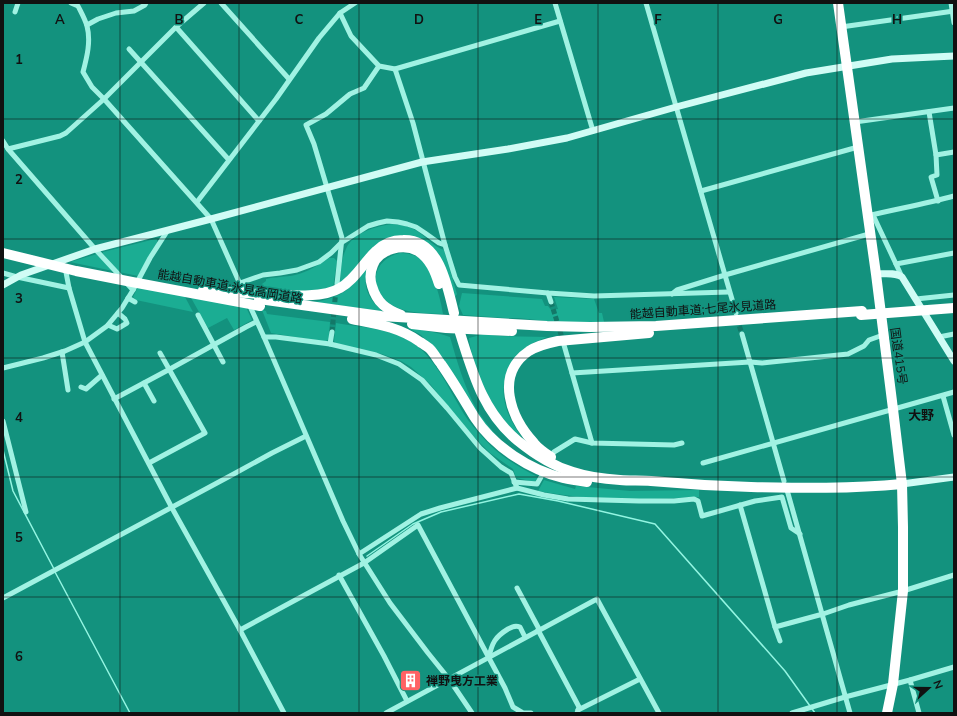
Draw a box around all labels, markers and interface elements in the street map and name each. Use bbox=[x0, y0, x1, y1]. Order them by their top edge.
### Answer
text: A bbox=[55, 11, 65, 27]
text: B bbox=[175, 11, 184, 27]
text: C bbox=[295, 11, 304, 27]
text: D bbox=[414, 11, 424, 27]
text: E bbox=[534, 11, 542, 27]
text: F bbox=[654, 11, 662, 27]
text: G bbox=[773, 11, 783, 27]
text: H bbox=[892, 11, 902, 27]
text: 1 bbox=[15, 51, 23, 67]
text: 2 bbox=[15, 171, 23, 187]
street label: 能越自動車道;氷見高岡道路 bbox=[156, 266, 304, 306]
text: 3 bbox=[15, 290, 23, 306]
street label: 能越自動車道;七尾氷見道路 bbox=[629, 296, 777, 322]
street label: 国道415号 bbox=[888, 326, 910, 386]
district label: 大野 bbox=[908, 407, 934, 423]
text: 4 bbox=[15, 409, 23, 425]
text: 5 bbox=[15, 529, 23, 545]
text: 6 bbox=[15, 648, 23, 664]
building icon: 禅野曳方工業 bbox=[398, 667, 424, 693]
north arrow bbox=[909, 668, 949, 708]
place label: 禅野曳方工業 bbox=[426, 673, 498, 688]
text: N bbox=[930, 678, 946, 691]

